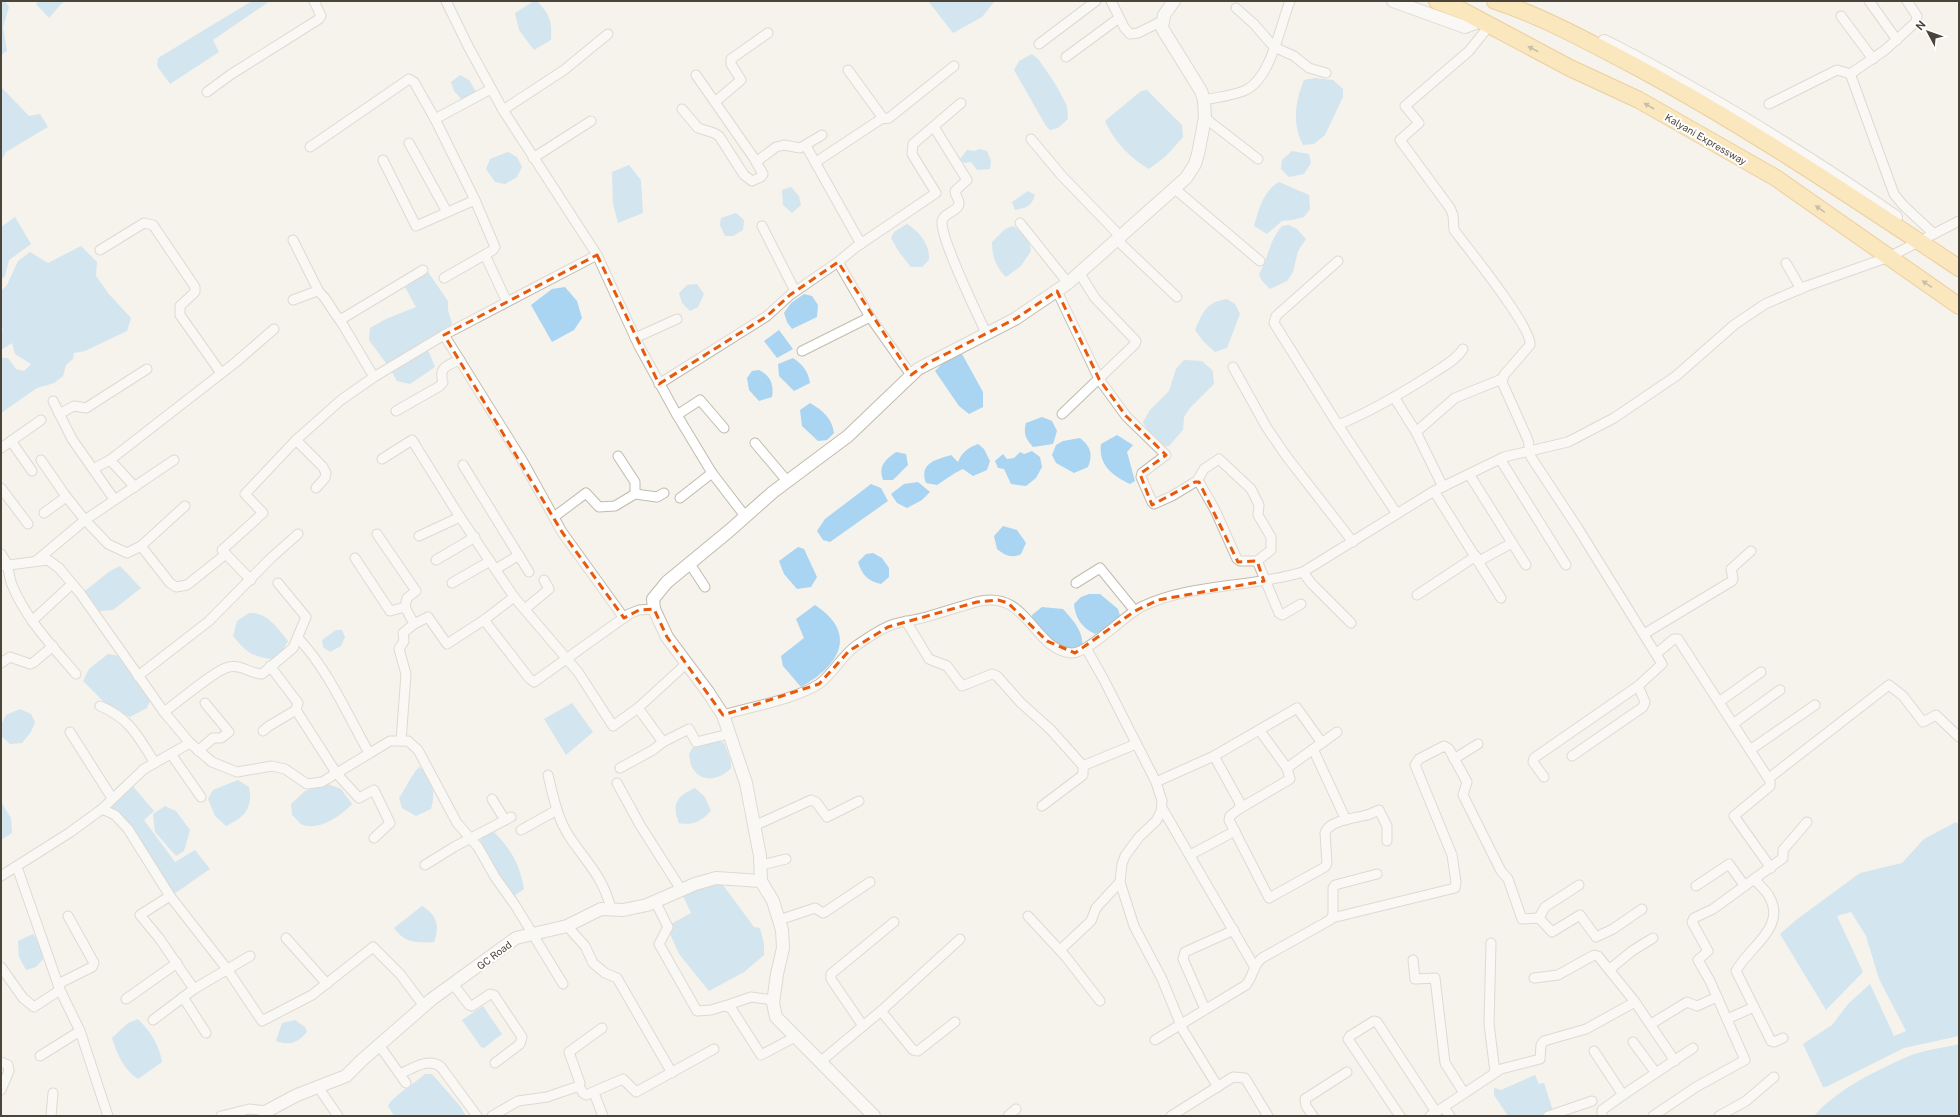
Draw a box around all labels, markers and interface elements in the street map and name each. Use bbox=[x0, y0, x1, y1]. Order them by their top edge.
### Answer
north arrow bbox=[1908, 12, 1948, 52]
text: N bbox=[1913, 18, 1928, 33]
one-way arrow bbox=[1527, 46, 1538, 52]
one-way arrow bbox=[1643, 103, 1655, 110]
street label: Kalyani Expressway bbox=[1663, 111, 1749, 168]
one-way arrow bbox=[1815, 205, 1826, 213]
one-way arrow bbox=[1922, 280, 1932, 288]
street label: GC Road bbox=[474, 938, 514, 972]

